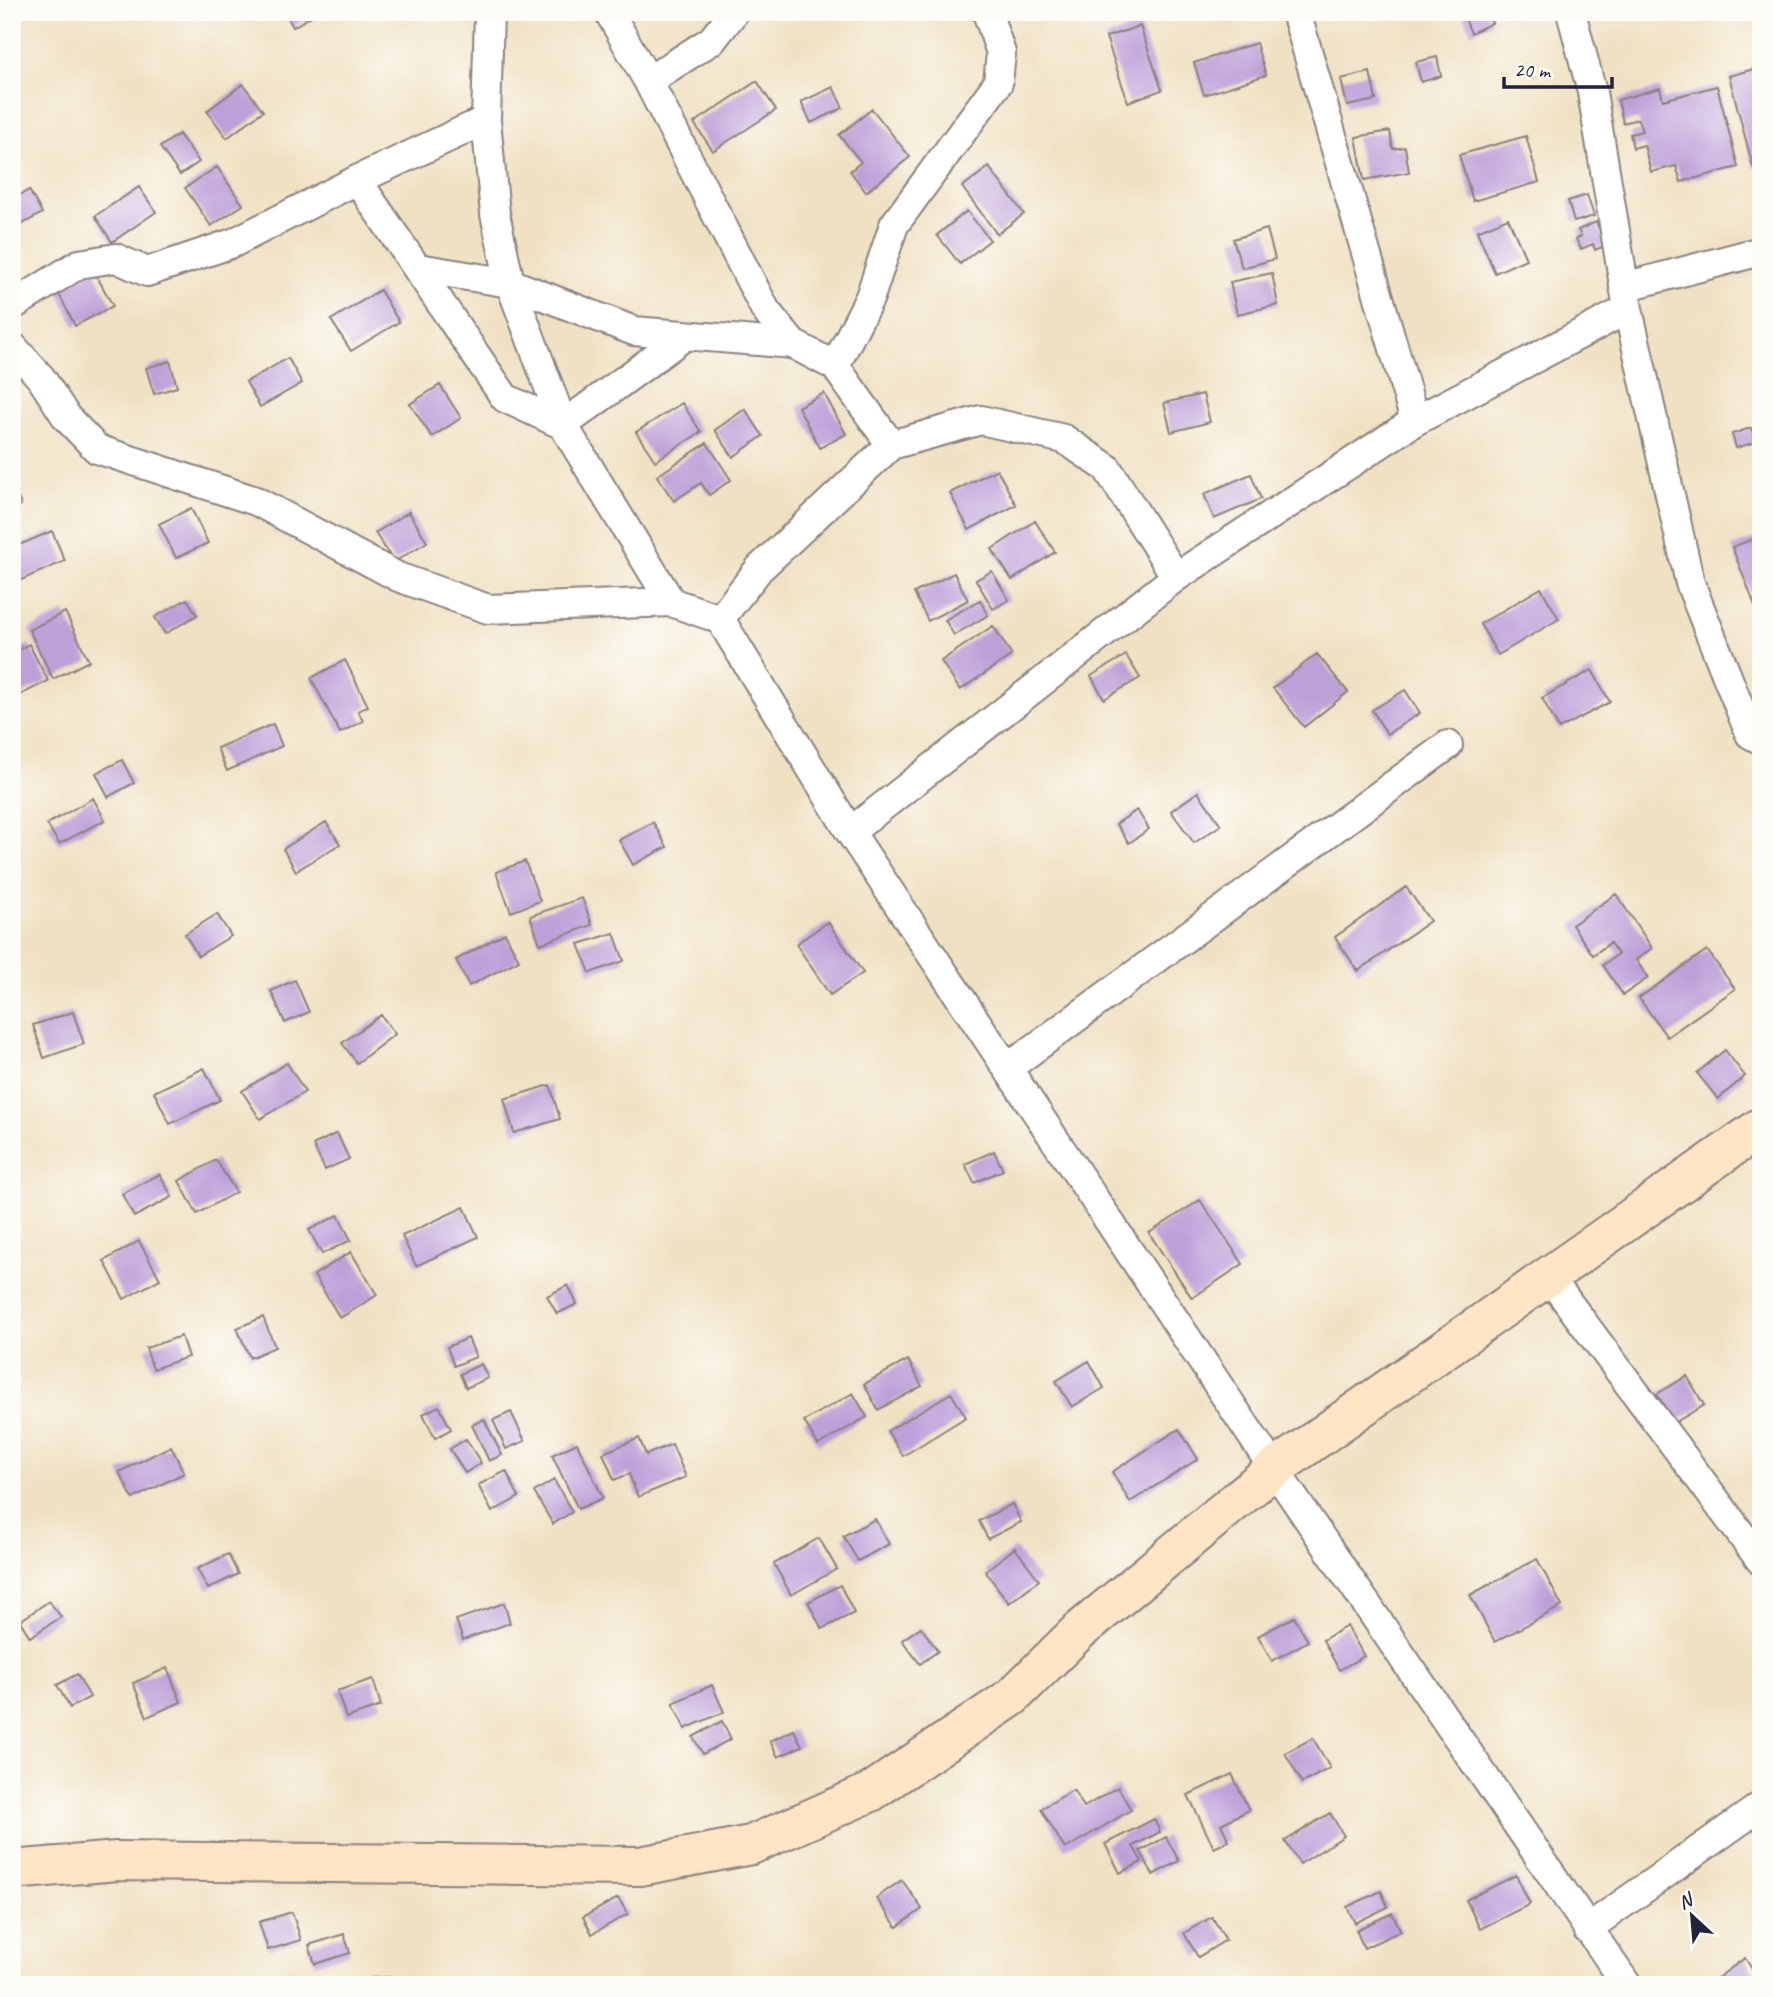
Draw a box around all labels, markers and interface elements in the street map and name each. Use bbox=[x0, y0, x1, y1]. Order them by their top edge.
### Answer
scale bar bbox=[1504, 46, 1612, 90]
text: 20 m bbox=[1514, 57, 1552, 83]
north arrow bbox=[1658, 1882, 1728, 1952]
text: N bbox=[1674, 1887, 1698, 1915]

